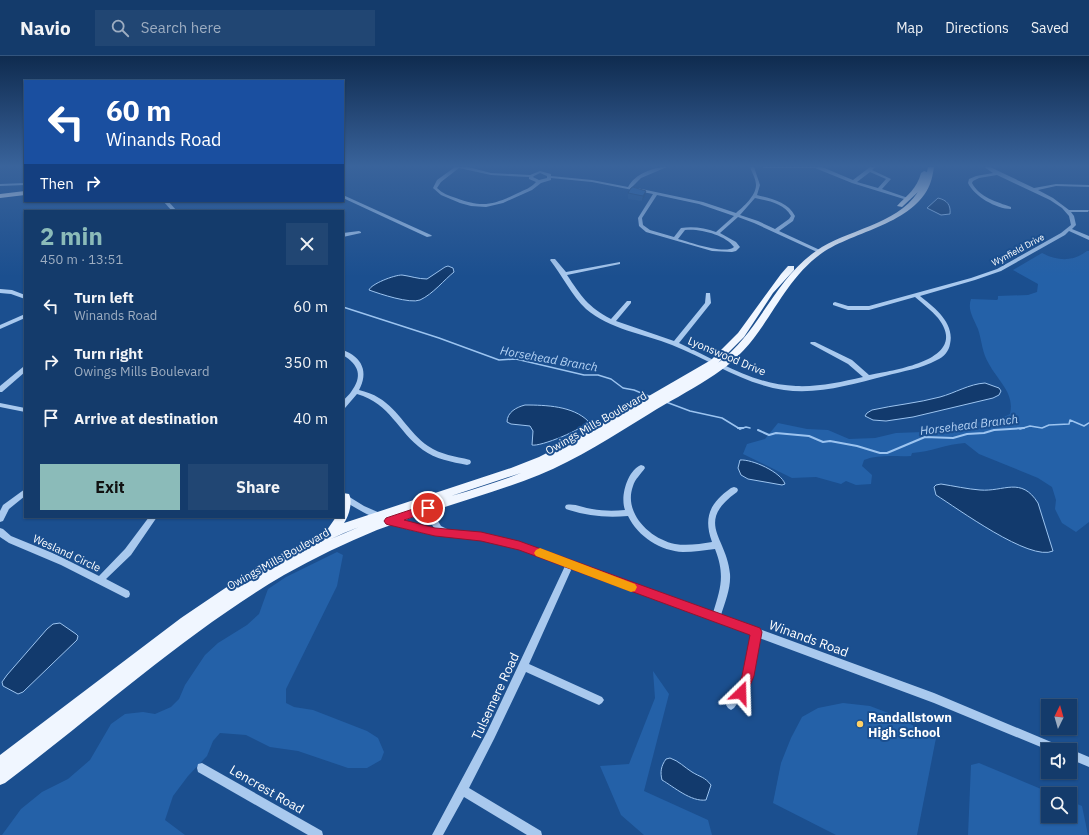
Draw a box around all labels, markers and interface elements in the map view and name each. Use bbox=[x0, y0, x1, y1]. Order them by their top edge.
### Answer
search box bbox=[95, 10, 375, 46]
text: Navio bbox=[20, 16, 71, 40]
icon: search bbox=[109, 17, 131, 39]
text: Search here bbox=[141, 18, 221, 37]
text: Map bbox=[896, 19, 923, 37]
text: Directions bbox=[945, 19, 1009, 37]
text: Saved bbox=[1031, 19, 1069, 37]
text: 60 m bbox=[106, 92, 171, 129]
icon: left bbox=[40, 96, 92, 148]
text: Winands Road bbox=[106, 128, 221, 151]
icon: right bbox=[82, 172, 104, 194]
text: Then bbox=[40, 174, 74, 193]
text: 2 min bbox=[40, 220, 103, 252]
button: close bbox=[286, 223, 328, 265]
street label: Wynfield Drive bbox=[989, 231, 1046, 268]
text: 450 m · 13:51 bbox=[40, 251, 123, 268]
text: Turn left bbox=[74, 288, 134, 307]
icon: left bbox=[40, 295, 62, 317]
text: 60 m bbox=[293, 297, 328, 316]
text: Winands Road bbox=[74, 307, 157, 324]
street label: Lyonswood Drive bbox=[686, 333, 768, 379]
water label: Horsehead Branch bbox=[499, 343, 599, 375]
text: Turn right bbox=[74, 344, 143, 363]
icon: right bbox=[40, 351, 62, 373]
text: 350 m bbox=[284, 353, 328, 372]
text: Owings Mills Boulevard bbox=[74, 363, 209, 380]
street label: Owings Mills Boulevard bbox=[543, 388, 649, 458]
icon: arrive bbox=[40, 407, 62, 429]
text: Arrive at destination bbox=[74, 409, 218, 428]
text: 40 m bbox=[293, 409, 328, 428]
water label: Horsehead Branch bbox=[919, 411, 1019, 438]
button: Exit bbox=[40, 464, 180, 510]
button: Share bbox=[188, 464, 328, 510]
pin bbox=[411, 491, 445, 525]
icon: arrive bbox=[417, 497, 439, 519]
street label: Owings Mills Boulevard bbox=[224, 525, 332, 593]
street label: Wesland Circle bbox=[31, 531, 103, 575]
street label: Winands Road bbox=[767, 616, 851, 661]
street label: Tulsemere Road bbox=[468, 650, 523, 743]
position arrow bbox=[720, 672, 762, 714]
north arrow bbox=[1041, 699, 1077, 735]
map controls bbox=[1041, 699, 1077, 823]
place label: Randallstown High School bbox=[868, 709, 952, 741]
marker: Randallstown High School bbox=[855, 719, 865, 729]
button: sound bbox=[1041, 743, 1077, 779]
street label: Lencrest Road bbox=[227, 761, 307, 818]
button: search bbox=[1041, 787, 1077, 823]

